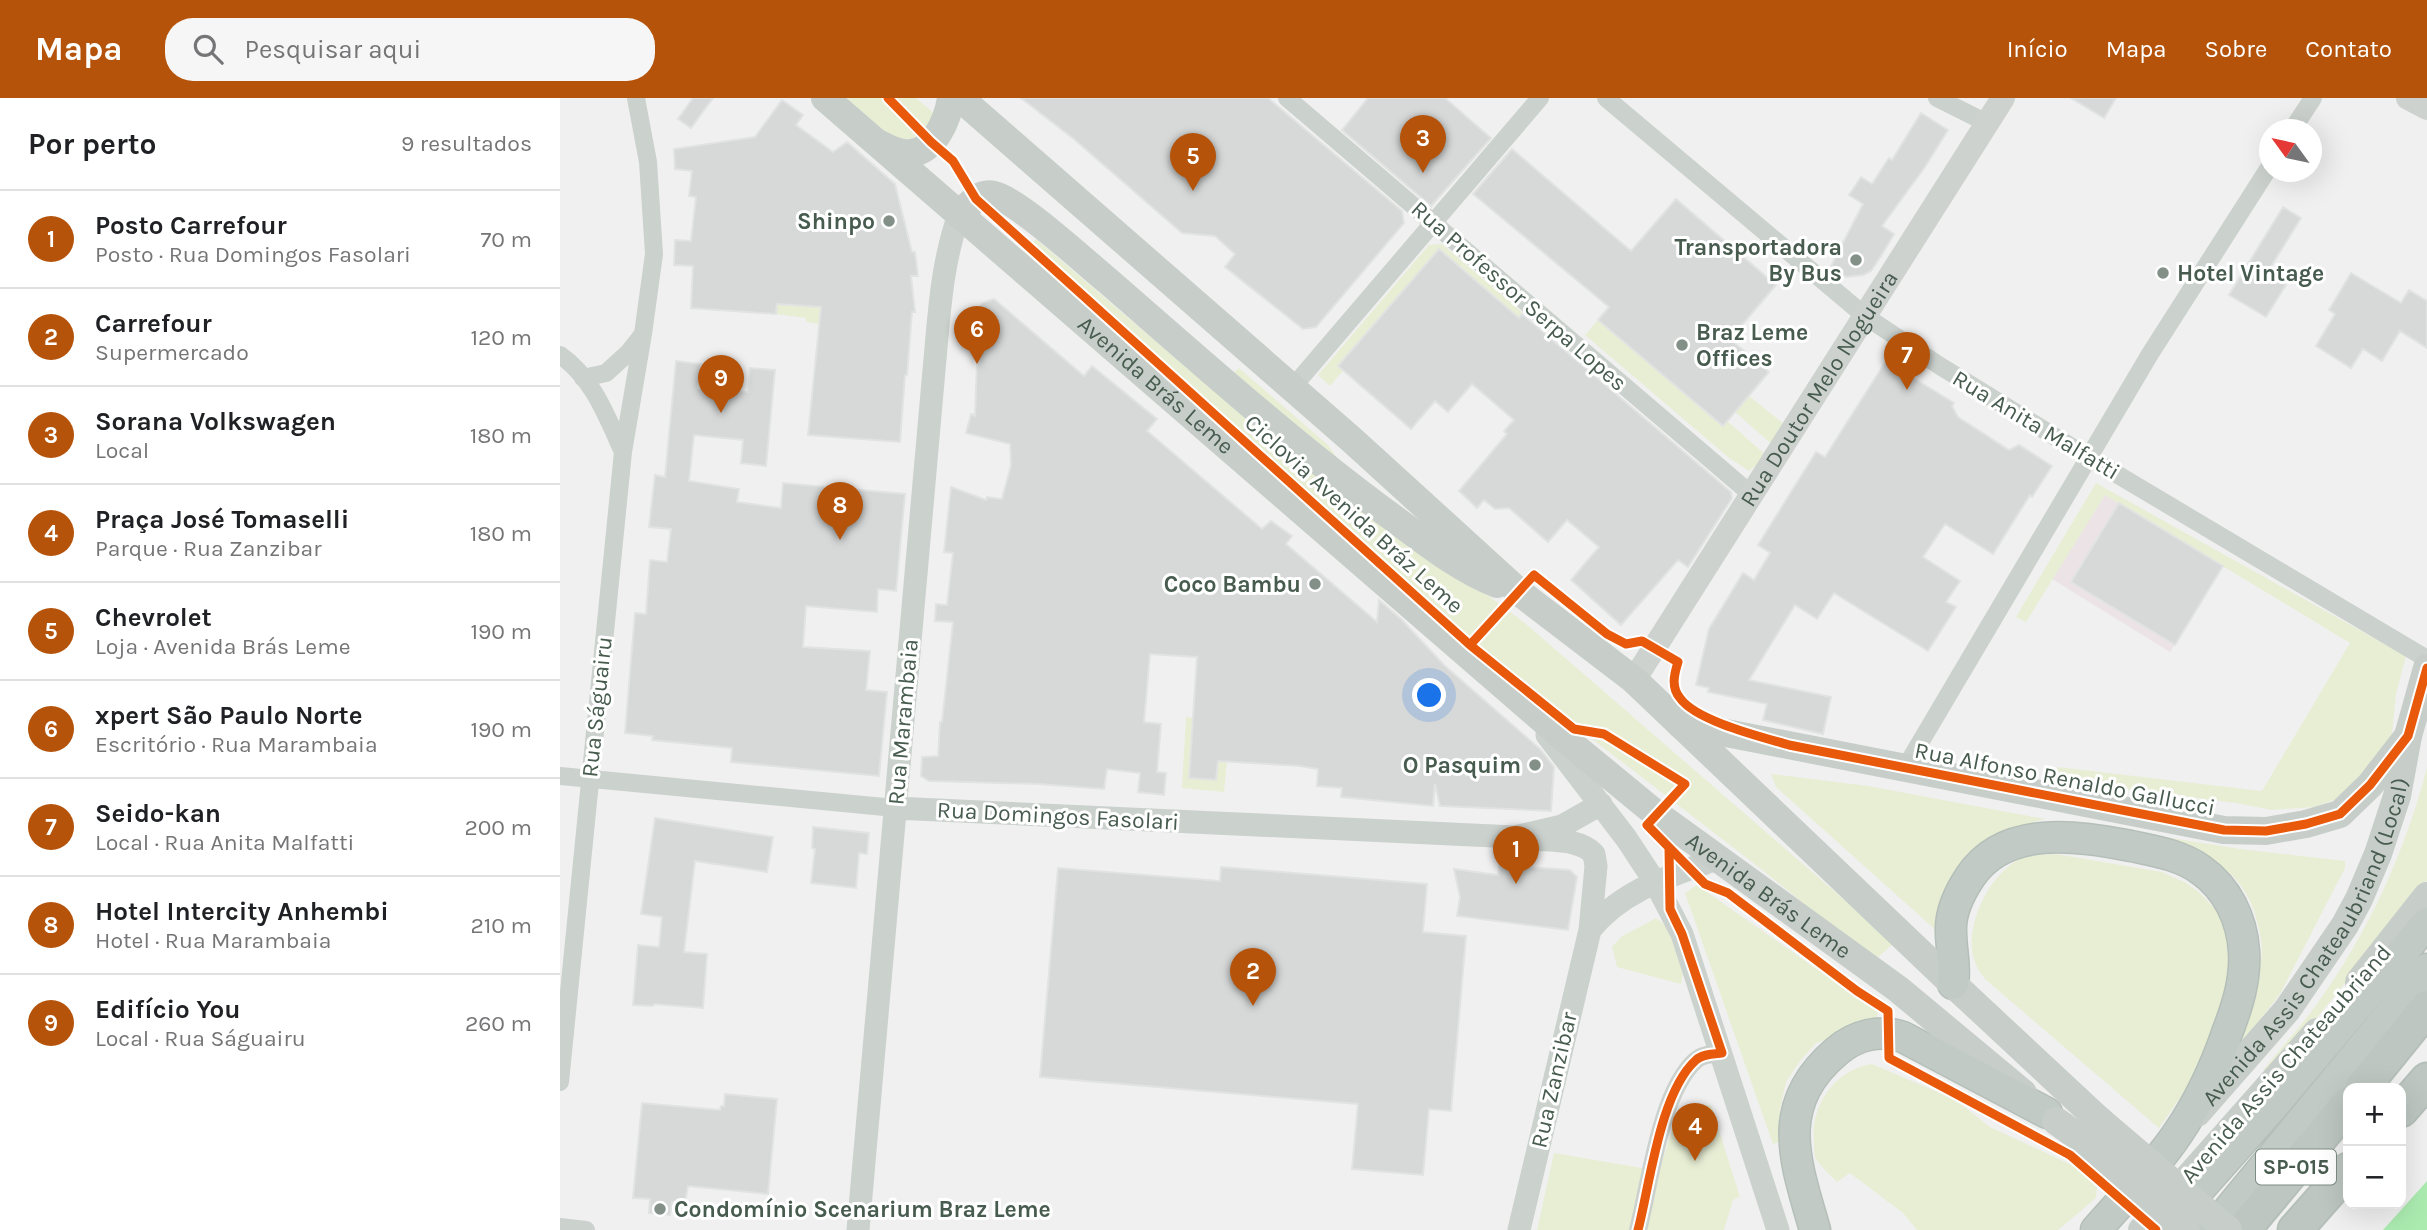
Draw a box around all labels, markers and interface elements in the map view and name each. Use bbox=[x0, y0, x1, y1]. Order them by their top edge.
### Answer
search box bbox=[165, 18, 655, 81]
text: Mapa bbox=[35, 30, 123, 68]
icon: search bbox=[189, 30, 227, 68]
text: Pesquisar aqui bbox=[245, 34, 421, 65]
text: Início bbox=[2007, 35, 2068, 63]
text: Mapa bbox=[2106, 35, 2166, 63]
text: Sobre bbox=[2204, 35, 2267, 63]
text: Contato bbox=[2305, 35, 2392, 63]
pin: 3 bbox=[1400, 115, 1446, 173]
north arrow bbox=[2259, 119, 2322, 182]
text: Por perto bbox=[28, 126, 157, 162]
text: 9 resultados bbox=[401, 130, 532, 157]
pin: 5 bbox=[1170, 133, 1216, 191]
street label: Rua Professor Serpa Lopes bbox=[1406, 195, 1632, 397]
place label: Shinpo bbox=[797, 208, 875, 235]
text: Posto Carrefour bbox=[95, 210, 287, 241]
marker: Shinpo bbox=[881, 213, 897, 229]
text: 1 bbox=[47, 226, 55, 253]
text: 70 m bbox=[481, 226, 532, 253]
place label: Transportadora By Bus bbox=[1675, 234, 1842, 287]
text: Posto · Rua Domingos Fasolari bbox=[95, 241, 411, 268]
marker: Transportadora By Bus bbox=[1848, 252, 1864, 268]
place label: Hotel Vintage bbox=[2177, 260, 2324, 287]
marker: Hotel Vintage bbox=[2155, 265, 2171, 281]
street label: Rua Doutor Melo Nogueira bbox=[1734, 266, 1903, 511]
pin: 6 bbox=[954, 306, 1000, 364]
text: Carrefour bbox=[95, 308, 212, 339]
street label: Avenida Brás Leme bbox=[1073, 310, 1240, 460]
place label: Braz Leme Offices bbox=[1696, 319, 1808, 372]
text: 2 bbox=[44, 324, 58, 351]
text: 120 m bbox=[470, 324, 532, 351]
pin: 7 bbox=[1884, 332, 1930, 390]
marker: Braz Leme Offices bbox=[1674, 337, 1690, 353]
text: Supermercado bbox=[95, 339, 249, 366]
pin: 9 bbox=[698, 355, 744, 413]
street label: Rua Anita Malfatti bbox=[1948, 364, 2124, 486]
text: Sorana Volkswagen bbox=[95, 406, 336, 437]
street label: Ciclovia Avenida Bráz Leme bbox=[1239, 409, 1469, 619]
text: 3 bbox=[44, 422, 58, 449]
text: 180 m bbox=[470, 422, 532, 449]
text: Local bbox=[95, 437, 149, 464]
pin: 8 bbox=[817, 482, 863, 540]
text: Praça José Tomaselli bbox=[95, 504, 349, 535]
text: 4 bbox=[44, 520, 58, 547]
text: 180 m bbox=[470, 520, 532, 547]
text: Parque · Rua Zanzibar bbox=[95, 535, 322, 562]
place label: Coco Bambu bbox=[1164, 571, 1301, 598]
marker: Coco Bambu bbox=[1307, 576, 1323, 592]
text: Chevrolet bbox=[95, 602, 212, 633]
text: 5 bbox=[44, 618, 58, 645]
text: 190 m bbox=[470, 618, 532, 645]
text: Loja · Avenida Brás Leme bbox=[95, 633, 351, 660]
street label: Rua Ságuairu bbox=[576, 635, 618, 779]
street label: Rua Marambaia bbox=[882, 638, 924, 806]
your location bbox=[1412, 678, 1446, 712]
text: xpert São Paulo Norte bbox=[95, 700, 363, 731]
text: 6 bbox=[44, 716, 58, 743]
text: 190 m bbox=[470, 716, 532, 743]
text: Escritório · Rua Marambaia bbox=[95, 731, 378, 758]
street label: Rua Alfonso Renaldo Gallucci bbox=[1912, 737, 2218, 821]
place label: O Pasquim bbox=[1403, 752, 1521, 779]
marker: O Pasquim bbox=[1527, 757, 1543, 773]
street label: Avenida Assis Chateaubriand (Local) bbox=[2191, 768, 2411, 1110]
street label: Rua Domingos Fasolari bbox=[936, 796, 1180, 836]
text: Seido-kan bbox=[95, 798, 221, 829]
text: 7 bbox=[45, 814, 57, 841]
text: 200 m bbox=[464, 814, 532, 841]
pin: 1 bbox=[1493, 826, 1539, 884]
street label: Avenida Brás Leme bbox=[1681, 827, 1857, 964]
text: Local · Rua Anita Malfatti bbox=[95, 829, 354, 856]
text: Hotel Intercity Anhembi bbox=[95, 896, 389, 927]
text: 8 bbox=[44, 912, 58, 939]
text: 210 m bbox=[470, 912, 532, 939]
text: Hotel · Rua Marambaia bbox=[95, 927, 331, 954]
street label: Avenida Assis Chateaubriand bbox=[2175, 939, 2397, 1189]
pin: 2 bbox=[1230, 948, 1276, 1006]
text: Edifício You bbox=[95, 994, 241, 1025]
street label: Rua Zanzibar bbox=[1525, 1009, 1583, 1151]
text: 9 bbox=[44, 1010, 58, 1037]
text: 260 m bbox=[465, 1010, 532, 1037]
text: Local · Rua Ságuairu bbox=[95, 1025, 306, 1052]
map controls bbox=[2343, 1083, 2406, 1209]
button: + bbox=[2343, 1083, 2406, 1146]
pin: 4 bbox=[1672, 1103, 1718, 1161]
button: − bbox=[2343, 1146, 2406, 1209]
road number: SP-015 bbox=[2256, 1150, 2336, 1184]
place label: Condomínio Scenarium Braz Leme bbox=[674, 1196, 1051, 1223]
marker: Condomínio Scenarium Braz Leme bbox=[652, 1201, 668, 1217]

